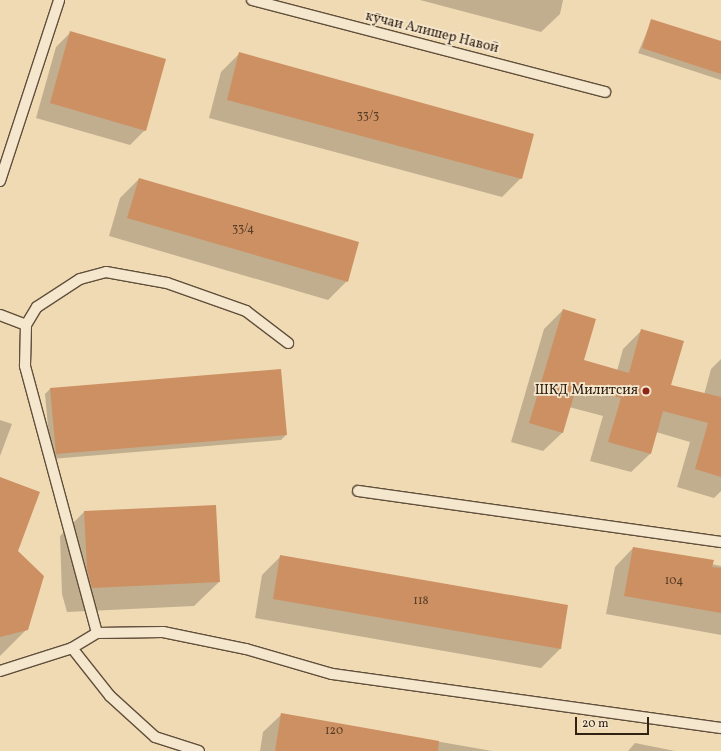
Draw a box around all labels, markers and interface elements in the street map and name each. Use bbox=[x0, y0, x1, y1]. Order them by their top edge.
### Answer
street label: кӯчаи Алишер Навоӣ bbox=[364, 8, 500, 58]
house number: 33/3 bbox=[357, 110, 379, 124]
house number: 33/4 bbox=[232, 223, 254, 237]
place label: ШКД Милитсия bbox=[535, 383, 638, 399]
marker: ШКД Милитсия bbox=[641, 386, 651, 396]
house number: 104 bbox=[665, 575, 683, 589]
house number: 118 bbox=[413, 595, 429, 609]
scale bar bbox=[577, 709, 651, 735]
text: 20 m bbox=[582, 716, 609, 732]
house number: 120 bbox=[325, 725, 343, 739]

